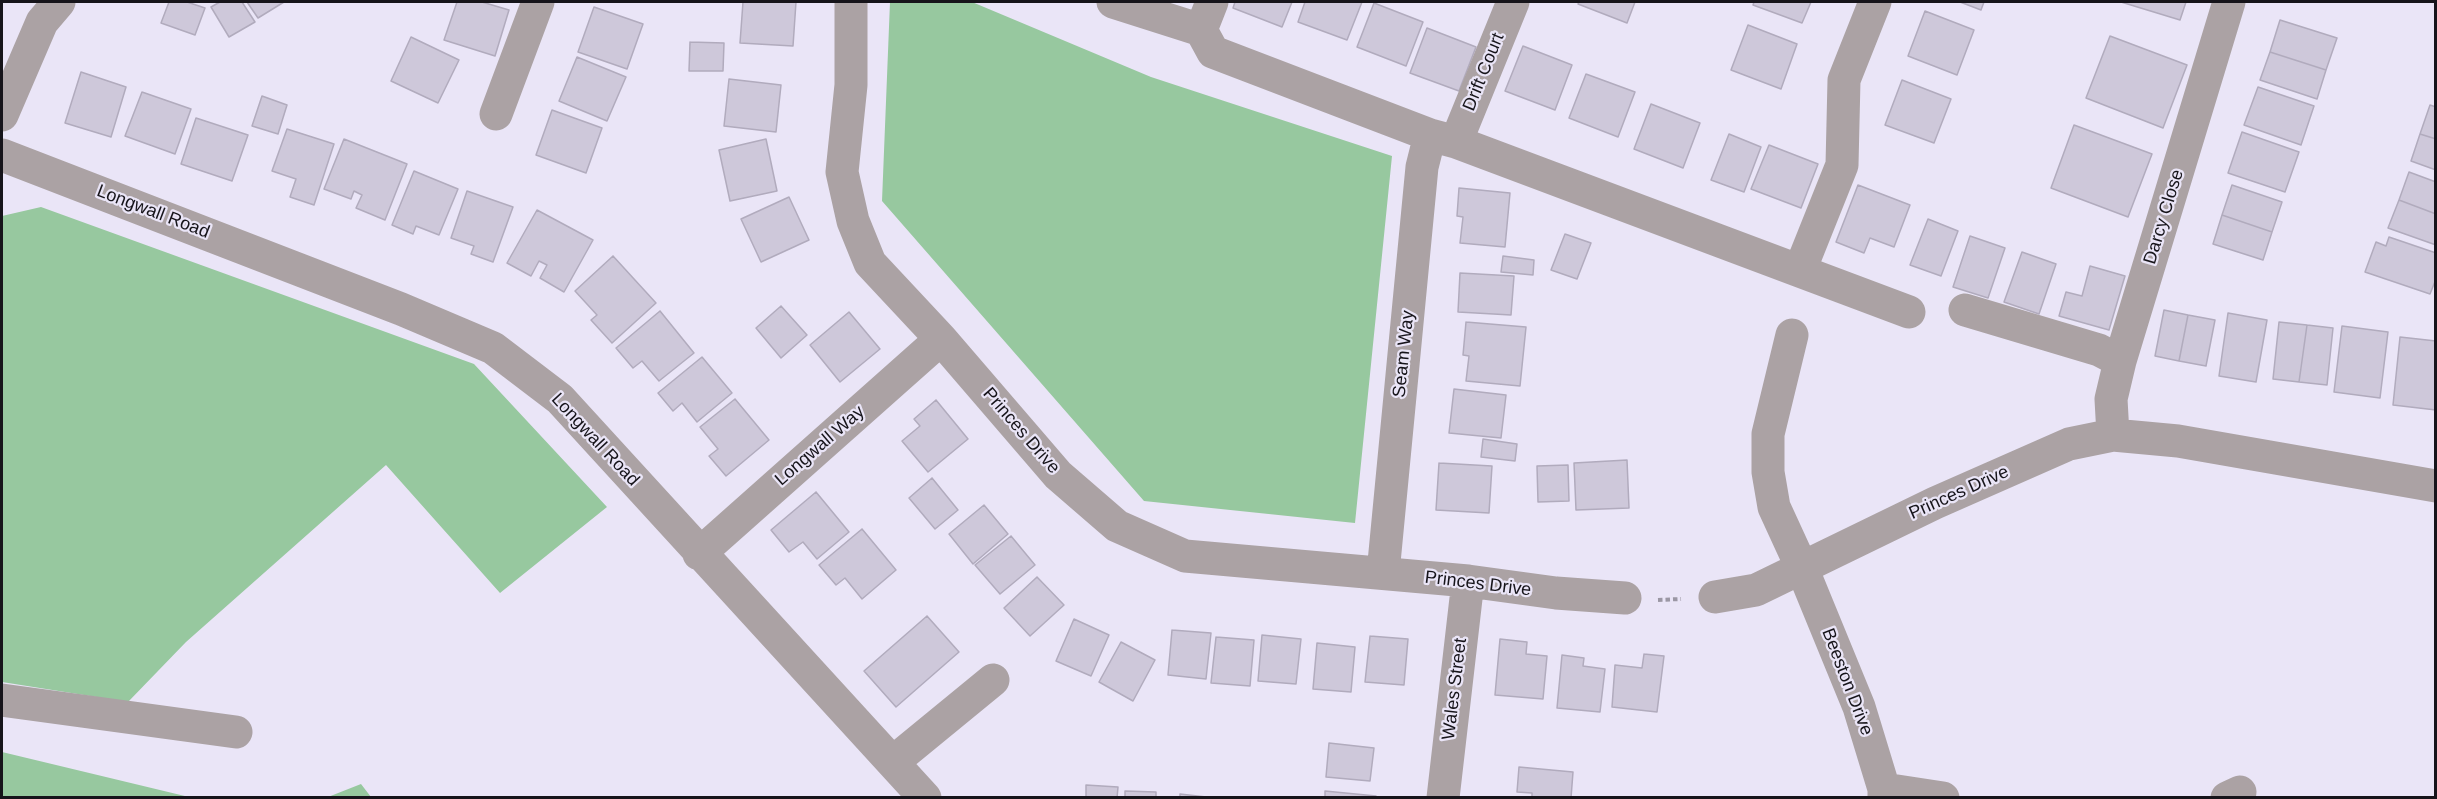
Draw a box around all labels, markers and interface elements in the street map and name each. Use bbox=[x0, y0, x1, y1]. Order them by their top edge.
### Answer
street label: Drift Court bbox=[1459, 30, 1509, 114]
street label: Darcy Close bbox=[2139, 167, 2189, 267]
street label: Longwall Road bbox=[94, 181, 212, 243]
street label: Seam Way bbox=[1389, 309, 1419, 399]
street label: Princes Drive bbox=[978, 384, 1064, 478]
street label: Longwall Road bbox=[546, 389, 644, 491]
street label: Longwall Way bbox=[771, 401, 869, 491]
street label: Princes Drive bbox=[1906, 461, 2012, 525]
street label: Princes Drive bbox=[1424, 567, 1532, 601]
street label: Beeston Drive bbox=[1817, 625, 1877, 739]
street label: Wales Street bbox=[1438, 637, 1472, 741]

